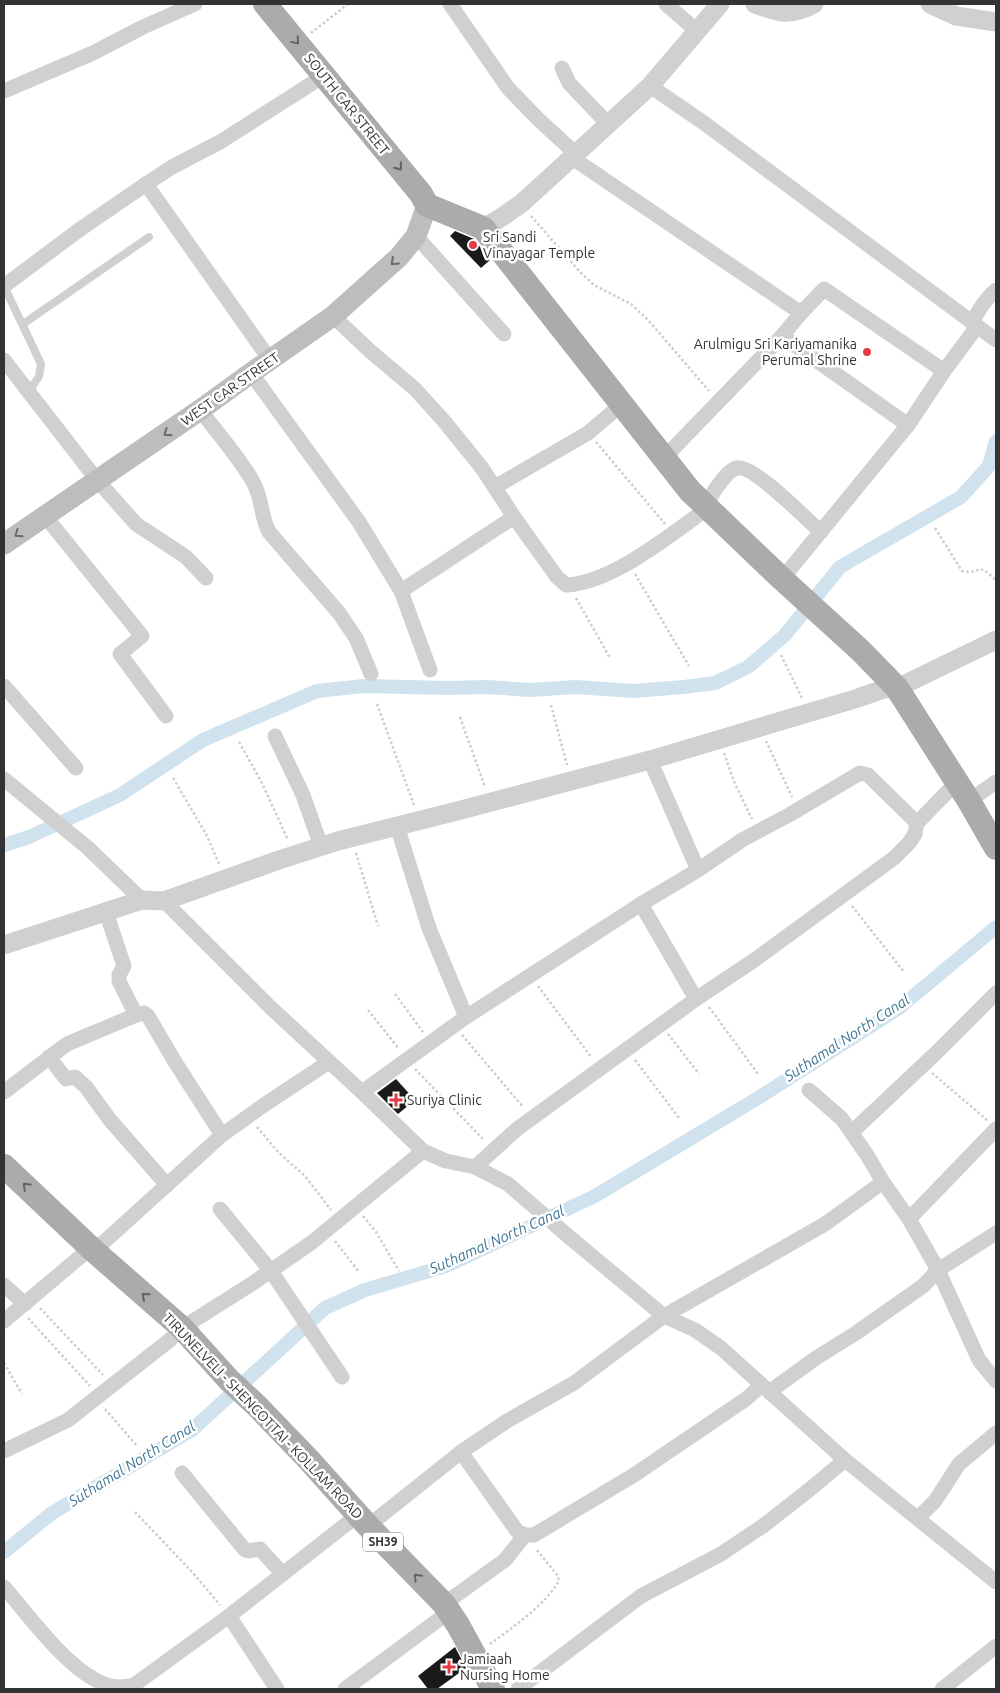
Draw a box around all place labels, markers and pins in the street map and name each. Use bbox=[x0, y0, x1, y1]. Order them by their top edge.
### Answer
place label: Sri Sandi Vinayagar Temple bbox=[483, 229, 595, 261]
marker: Sri Sandi Vinayagar Temple bbox=[467, 239, 479, 251]
place label: Arulmigu Sri Kariyamanika Perumal Shrine bbox=[694, 336, 857, 368]
marker: Arulmigu Sri Kariyamanika Perumal Shrine bbox=[861, 346, 873, 358]
place label: Suriya Clinic bbox=[407, 1092, 482, 1108]
marker: Suriya Clinic bbox=[389, 1093, 403, 1107]
place label: Jamiaah Nursing Home bbox=[460, 1651, 550, 1683]
marker: Jamiaah Nursing Home bbox=[442, 1660, 456, 1674]

